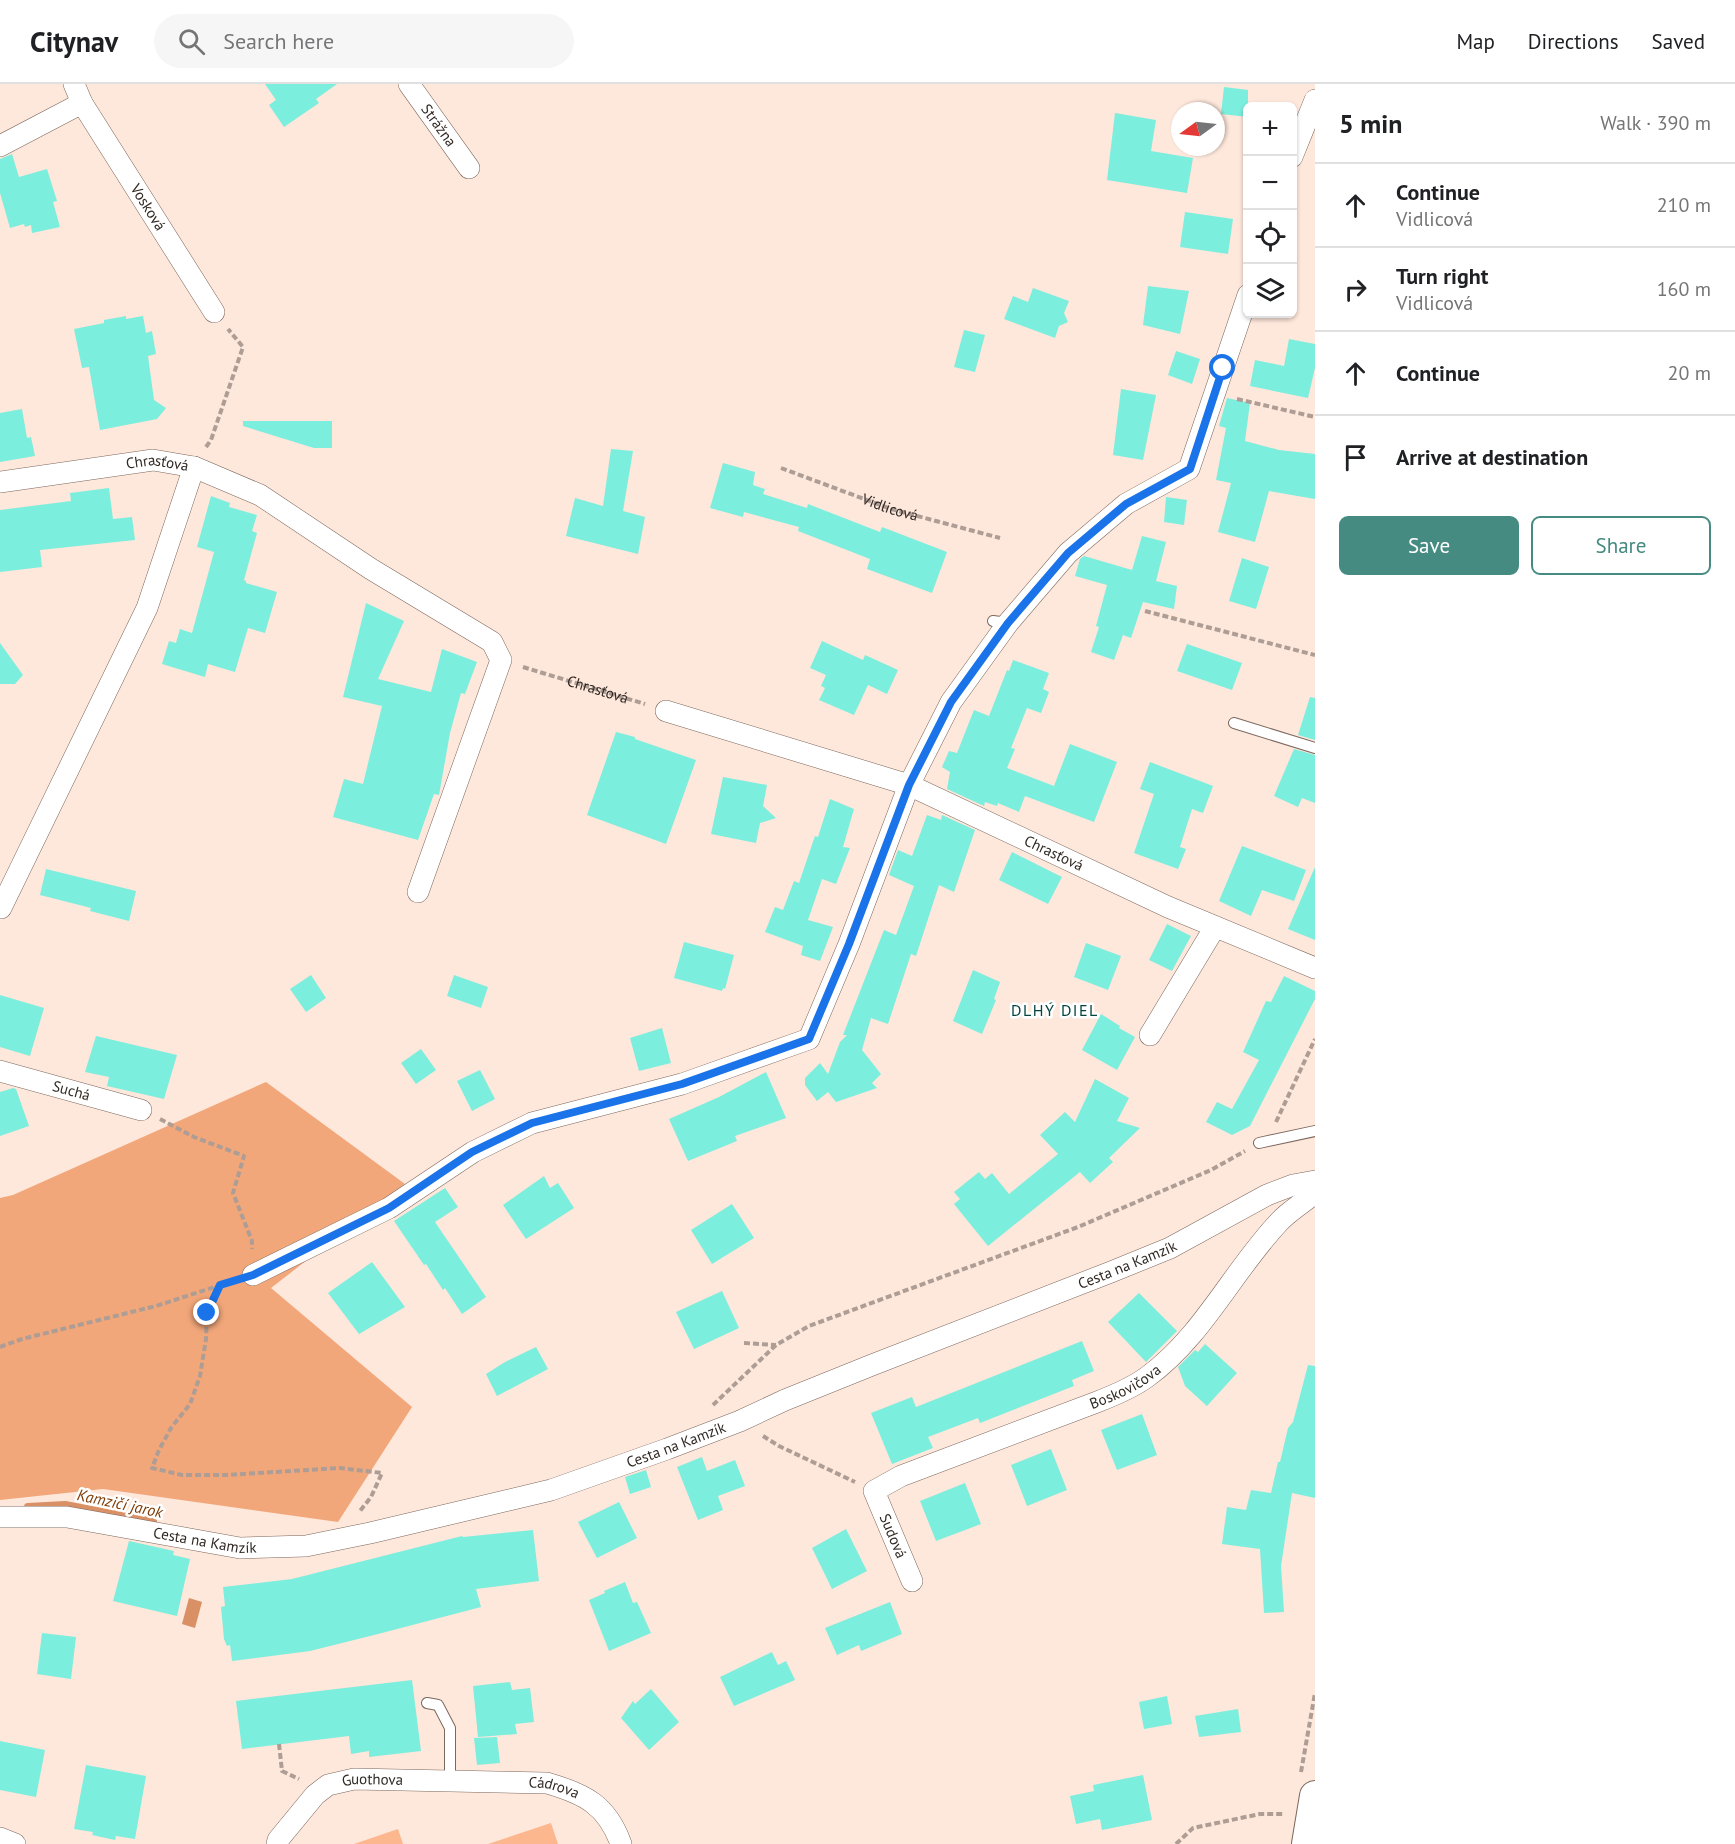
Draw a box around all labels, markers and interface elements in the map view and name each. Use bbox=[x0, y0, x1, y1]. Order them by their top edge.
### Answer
search box bbox=[154, 14, 574, 68]
text: Citynav bbox=[30, 23, 118, 60]
icon: search bbox=[175, 25, 208, 58]
text: Search here bbox=[223, 27, 334, 55]
text: Map bbox=[1456, 28, 1495, 55]
text: Directions bbox=[1528, 28, 1619, 55]
text: Saved bbox=[1652, 28, 1705, 55]
street label: Strážna bbox=[417, 100, 461, 150]
north arrow bbox=[1171, 102, 1225, 156]
map controls bbox=[1243, 102, 1297, 318]
button: + bbox=[1243, 102, 1297, 156]
text: 5 min bbox=[1339, 107, 1402, 140]
text: Walk · 390 m bbox=[1600, 110, 1711, 136]
button: − bbox=[1243, 156, 1297, 210]
text: Continue bbox=[1396, 178, 1480, 206]
street label: Vosková bbox=[126, 179, 170, 234]
icon: ahead bbox=[1339, 189, 1372, 222]
text: 210 m bbox=[1657, 192, 1711, 218]
text: Vidlicová bbox=[1396, 206, 1473, 232]
button: locate bbox=[1243, 210, 1297, 264]
text: Turn right bbox=[1396, 262, 1488, 290]
button: layers bbox=[1243, 264, 1297, 318]
icon: right bbox=[1339, 273, 1372, 306]
text: 160 m bbox=[1657, 276, 1711, 302]
text: Vidlicová bbox=[1396, 290, 1473, 316]
route start bbox=[1209, 354, 1235, 380]
icon: ahead bbox=[1339, 357, 1372, 390]
text: Continue bbox=[1396, 359, 1480, 387]
text: 20 m bbox=[1668, 360, 1711, 386]
icon: arrive bbox=[1339, 441, 1372, 474]
text: Arrive at destination bbox=[1396, 443, 1588, 471]
street label: Chrasťová bbox=[125, 450, 190, 475]
street label: Vidlicová bbox=[858, 489, 920, 525]
button: Save bbox=[1339, 516, 1519, 575]
button: Share bbox=[1531, 516, 1711, 575]
street label: Chrasťová bbox=[565, 671, 631, 707]
street label: Chrasťová bbox=[1021, 831, 1087, 875]
district label: DLHÝ DIEL bbox=[1011, 1000, 1099, 1020]
street label: Suchá bbox=[50, 1076, 93, 1105]
street label: Cesta na Kamzík bbox=[1075, 1236, 1181, 1293]
route end bbox=[193, 1299, 219, 1325]
street label: Boskovičova bbox=[1087, 1360, 1165, 1413]
street label: Cesta na Kamzík bbox=[624, 1417, 729, 1472]
water label: Kamzičí jarok bbox=[75, 1484, 165, 1522]
street label: Sudová bbox=[876, 1511, 911, 1561]
street label: Cesta na Kamzík bbox=[152, 1523, 258, 1557]
street label: Guothova bbox=[340, 1769, 403, 1790]
street label: Cádrova bbox=[528, 1773, 583, 1802]

